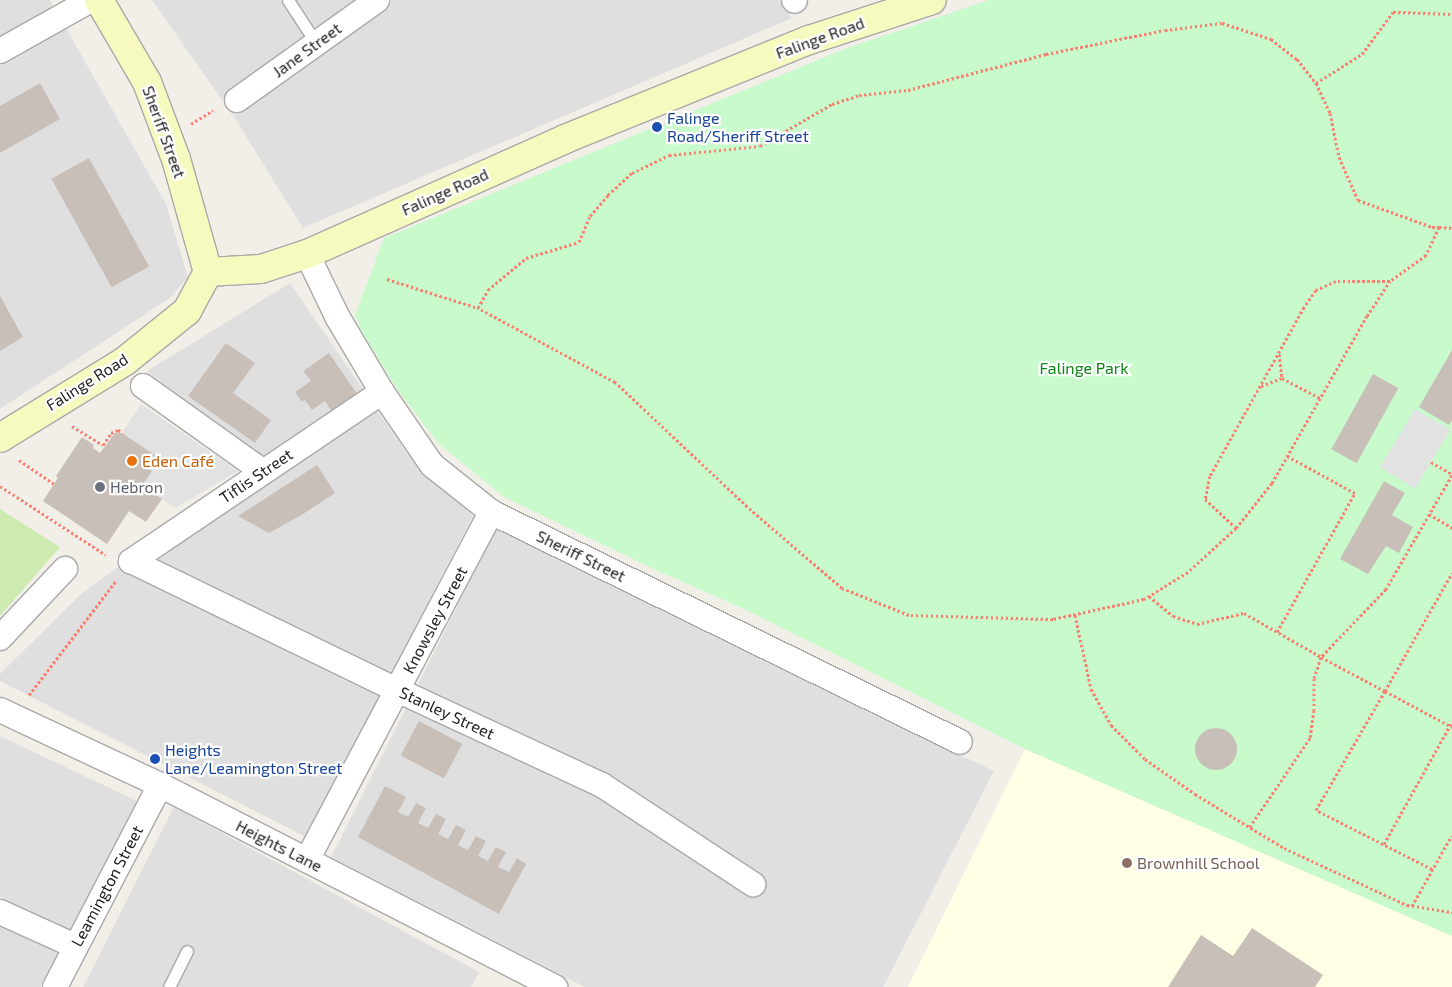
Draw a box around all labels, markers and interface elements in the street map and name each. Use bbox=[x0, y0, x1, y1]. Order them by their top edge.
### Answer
street label: Falinge Road bbox=[773, 13, 867, 63]
street label: Jane Street bbox=[269, 19, 345, 81]
street label: Sheriff Street bbox=[138, 83, 190, 181]
place label: Falinge Road/Sheriff Street bbox=[667, 108, 809, 146]
marker: Falinge Road/Sheriff Street bbox=[651, 121, 663, 133]
street label: Falinge Road bbox=[399, 164, 491, 220]
street label: Falinge Road bbox=[43, 349, 131, 415]
park label: Falinge Park bbox=[1040, 358, 1128, 378]
street label: Tiflis Street bbox=[216, 445, 296, 507]
place label: Eden Café bbox=[142, 451, 214, 471]
marker: Eden Café bbox=[126, 455, 138, 467]
place label: Hebron bbox=[110, 477, 163, 497]
marker: Hebron bbox=[94, 481, 106, 493]
street label: Sheriff Street bbox=[533, 526, 629, 586]
street label: Knowsley Street bbox=[399, 563, 471, 677]
street label: Stanley Street bbox=[396, 683, 498, 743]
place label: Heights Lane/Leamington Street bbox=[165, 740, 342, 778]
marker: Heights Lane/Leamington Street bbox=[149, 753, 161, 765]
street label: Heights Lane bbox=[233, 816, 325, 876]
street label: Leamington Street bbox=[67, 822, 147, 950]
place label: Brownhill School bbox=[1137, 853, 1260, 873]
marker: Brownhill School bbox=[1121, 857, 1133, 869]

